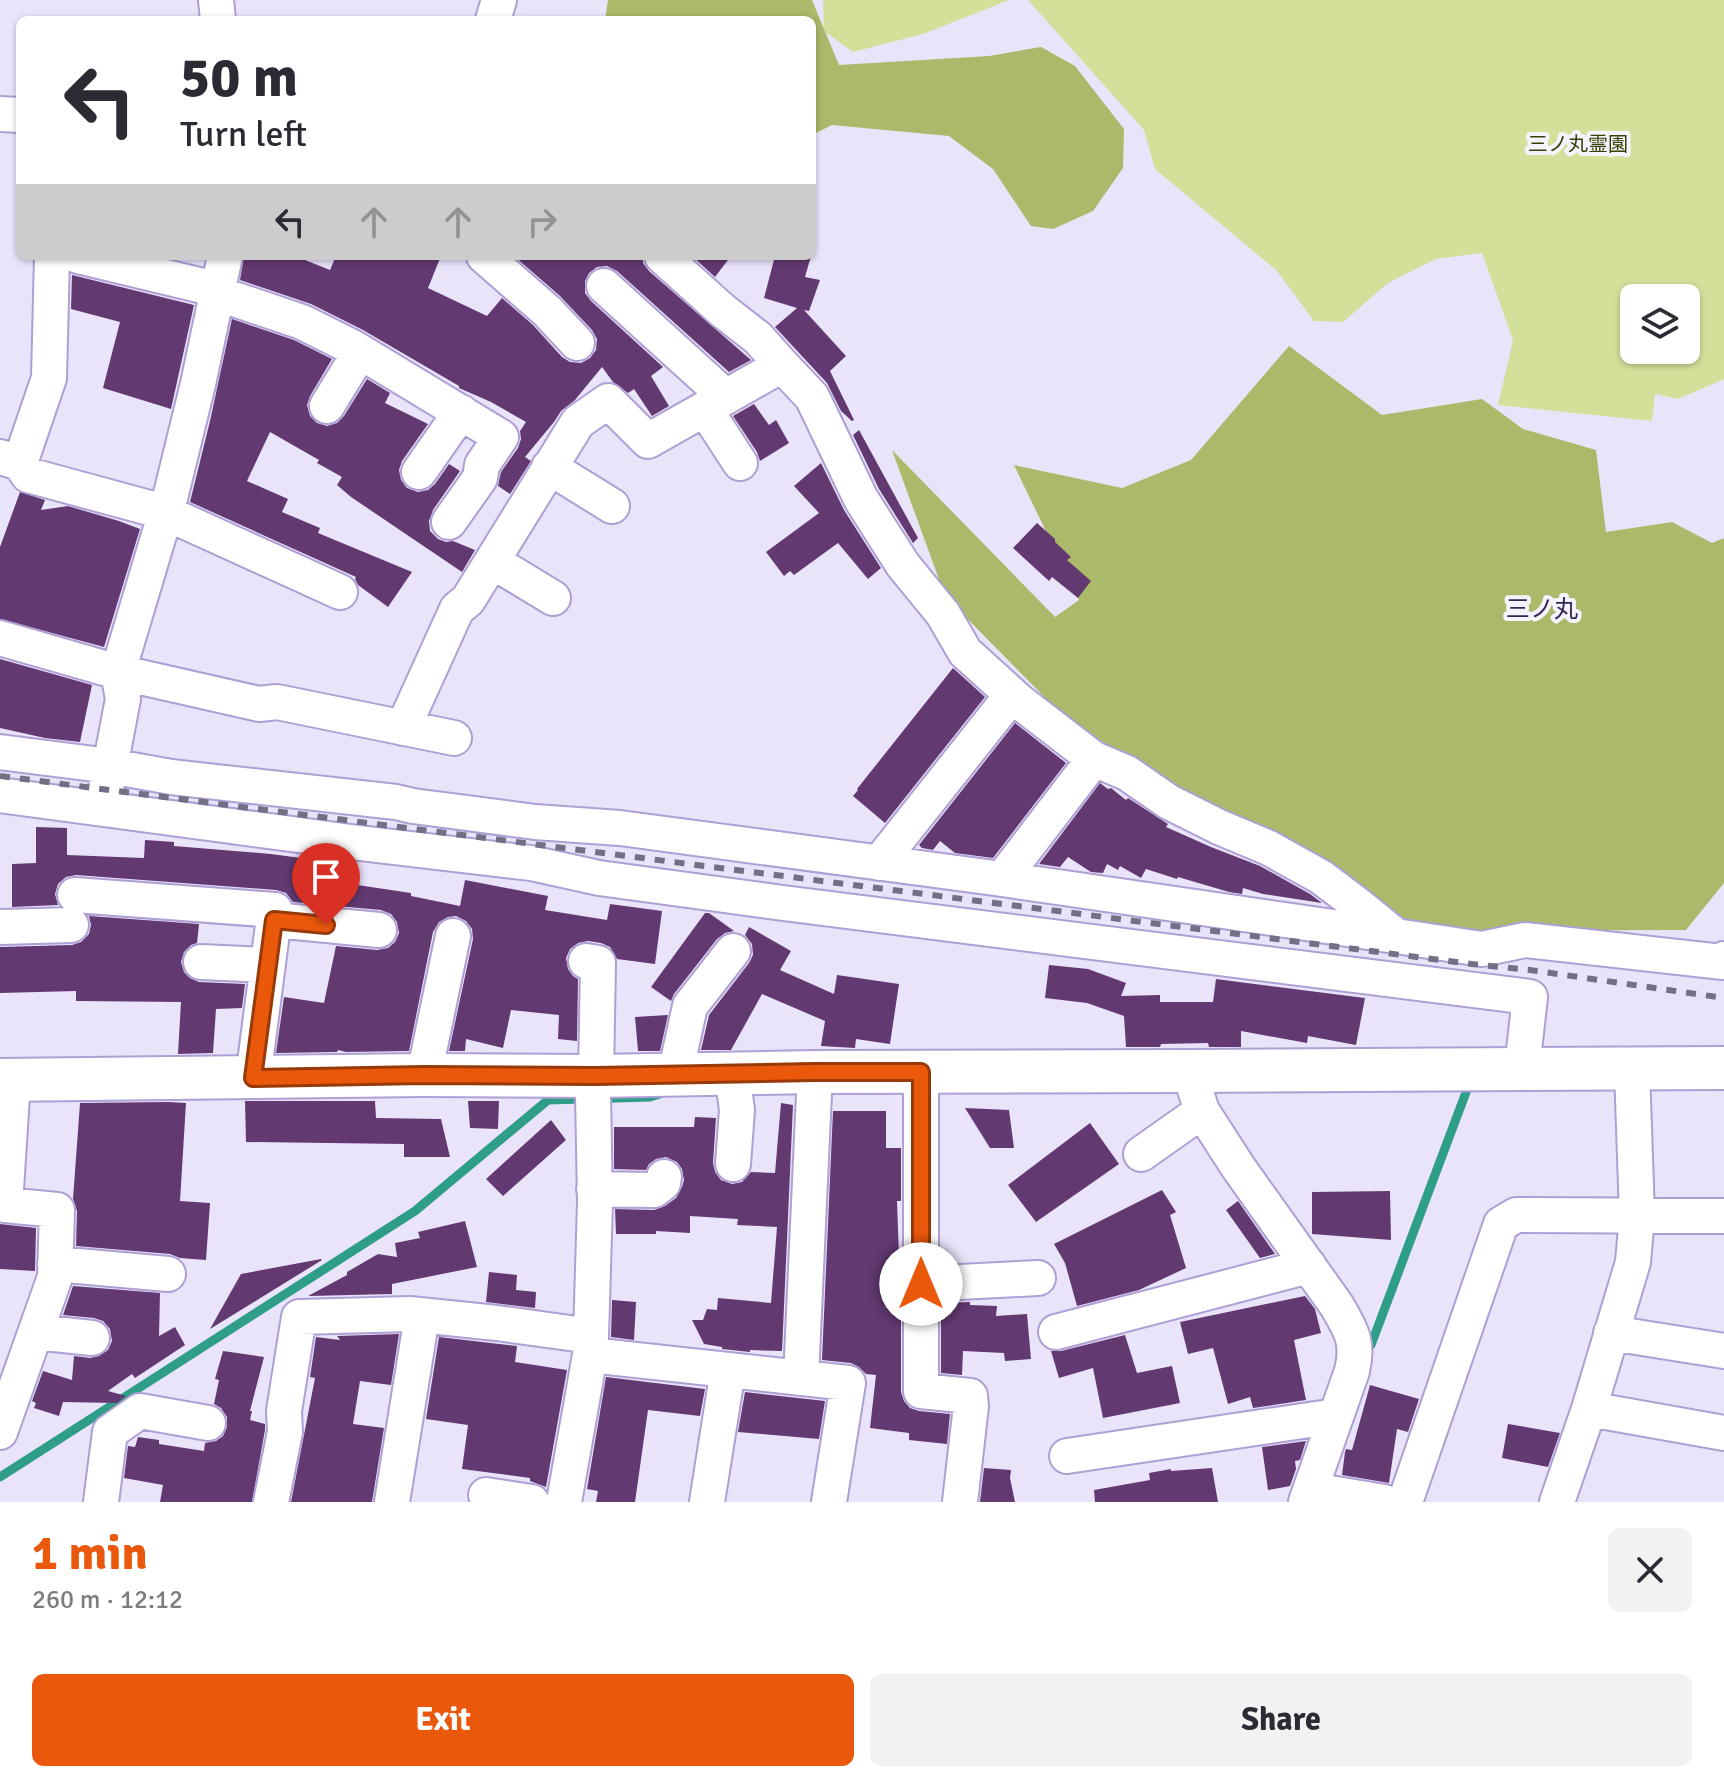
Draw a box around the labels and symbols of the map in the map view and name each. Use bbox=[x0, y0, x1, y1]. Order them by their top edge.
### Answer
park label: 三ノ丸霊園 bbox=[1528, 132, 1628, 157]
district label: 三ノ丸 bbox=[1506, 594, 1578, 624]
pin bbox=[292, 843, 360, 925]
position arrow bbox=[879, 1242, 963, 1326]

